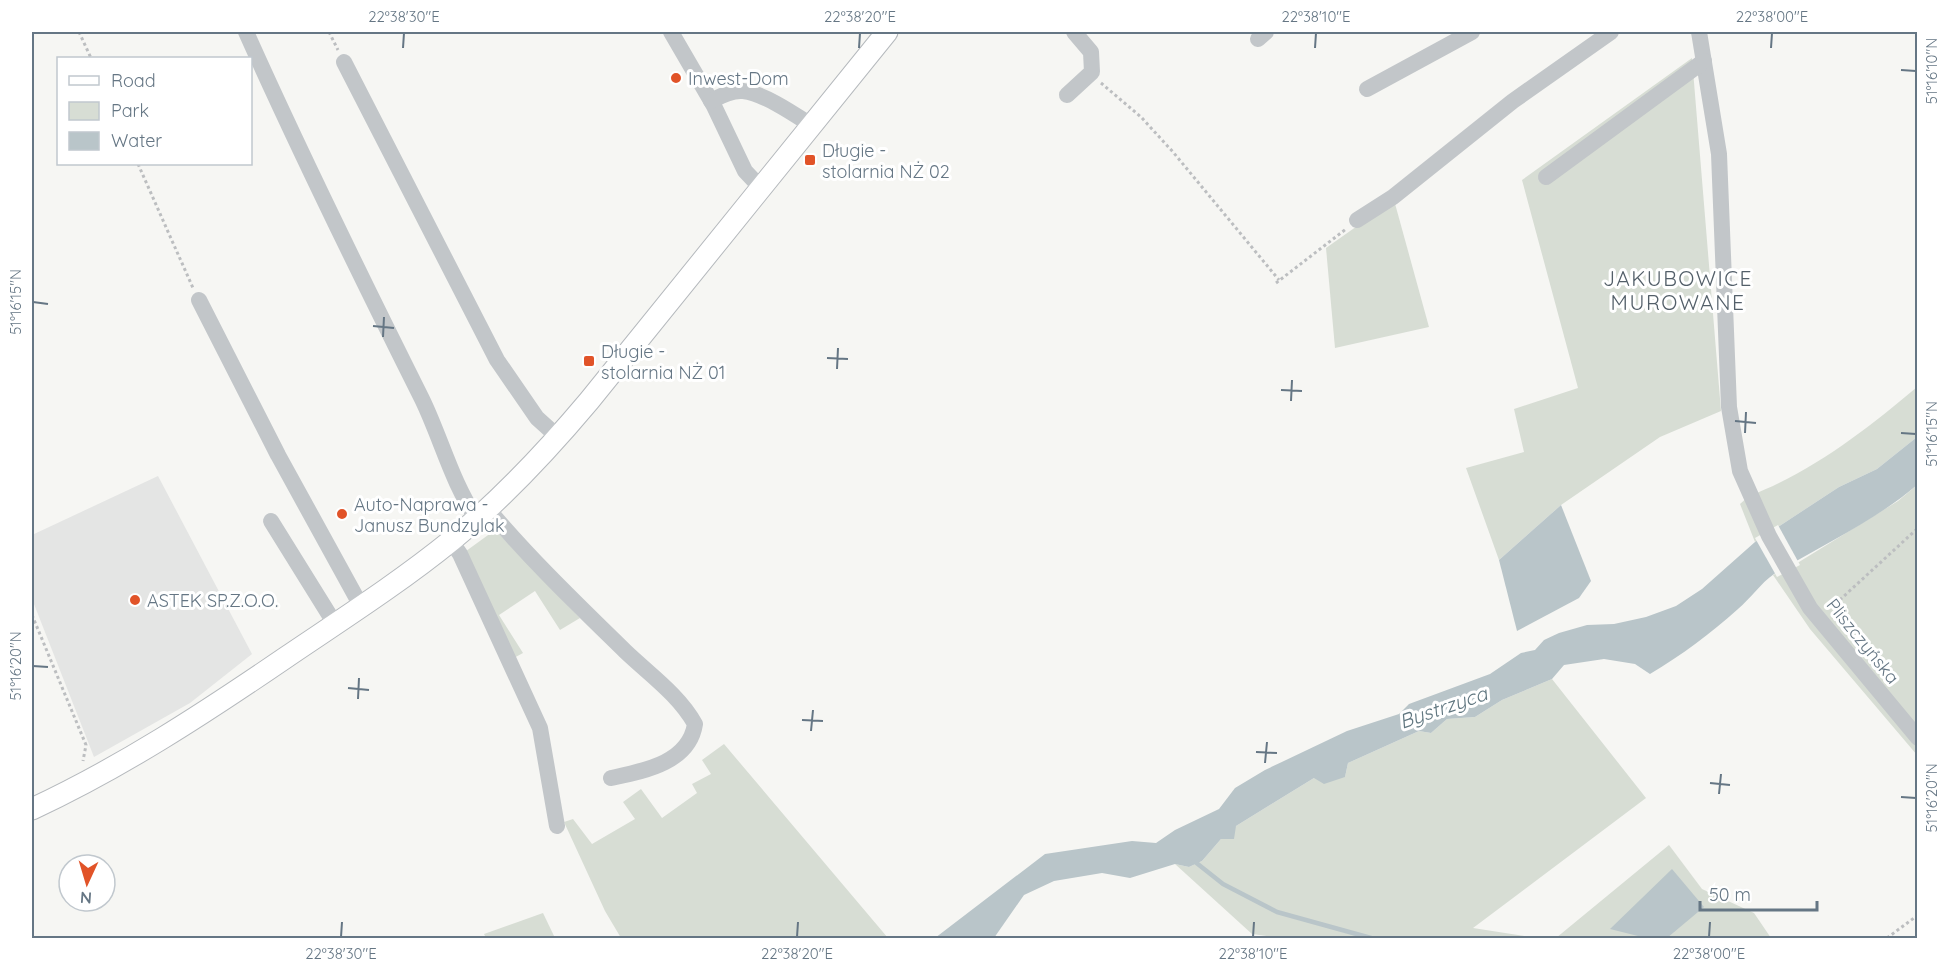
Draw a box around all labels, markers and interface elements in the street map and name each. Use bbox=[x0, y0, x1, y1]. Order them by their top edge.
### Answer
text: 22°38'30"E bbox=[368, 7, 440, 26]
text: 22°38'20"E bbox=[824, 7, 896, 26]
text: 22°38'10"E bbox=[1281, 7, 1351, 26]
text: 22°38'00"E bbox=[1736, 7, 1808, 26]
text: 51°16'10"N bbox=[1922, 38, 1941, 104]
legend bbox=[57, 57, 252, 165]
place label: Inwest-Dom bbox=[688, 67, 789, 90]
text: Road bbox=[111, 69, 156, 92]
marker: Inwest-Dom bbox=[669, 71, 683, 85]
text: Park bbox=[111, 99, 149, 122]
text: Water bbox=[111, 129, 162, 152]
place label: Długie - stolarnia NŻ 02 bbox=[822, 139, 950, 183]
marker: Długie - stolarnia NŻ 02 bbox=[803, 153, 817, 167]
district label: JAKUBOWICE MUROWANE bbox=[1603, 265, 1753, 315]
text: 51°16'15"N bbox=[6, 269, 25, 335]
place label: Długie - stolarnia NŻ 01 bbox=[601, 340, 725, 384]
marker: Długie - stolarnia NŻ 01 bbox=[582, 354, 596, 368]
text: 51°16'15"N bbox=[1922, 401, 1941, 467]
place label: Auto-Naprawa - Janusz Bundzylak bbox=[354, 493, 505, 537]
marker: Auto-Naprawa - Janusz Bundzylak bbox=[335, 507, 349, 521]
place label: ASTEK SP.Z.O.O. bbox=[147, 589, 278, 612]
marker: ASTEK SP.Z.O.O. bbox=[128, 593, 142, 607]
street label: Pliszczyńska bbox=[1822, 594, 1904, 688]
text: 51°16'20"N bbox=[6, 631, 25, 701]
water label: Bystrzyca bbox=[1396, 680, 1492, 734]
text: 51°16'20"N bbox=[1922, 763, 1941, 833]
north arrow bbox=[57, 853, 117, 913]
scale bar bbox=[1700, 874, 1817, 912]
text: 50 m bbox=[1709, 883, 1751, 906]
text: N bbox=[79, 888, 93, 908]
text: 22°38'30"E bbox=[305, 944, 377, 963]
text: 22°38'20"E bbox=[761, 944, 833, 963]
text: 22°38'10"E bbox=[1218, 944, 1288, 963]
text: 22°38'00"E bbox=[1673, 944, 1745, 963]

